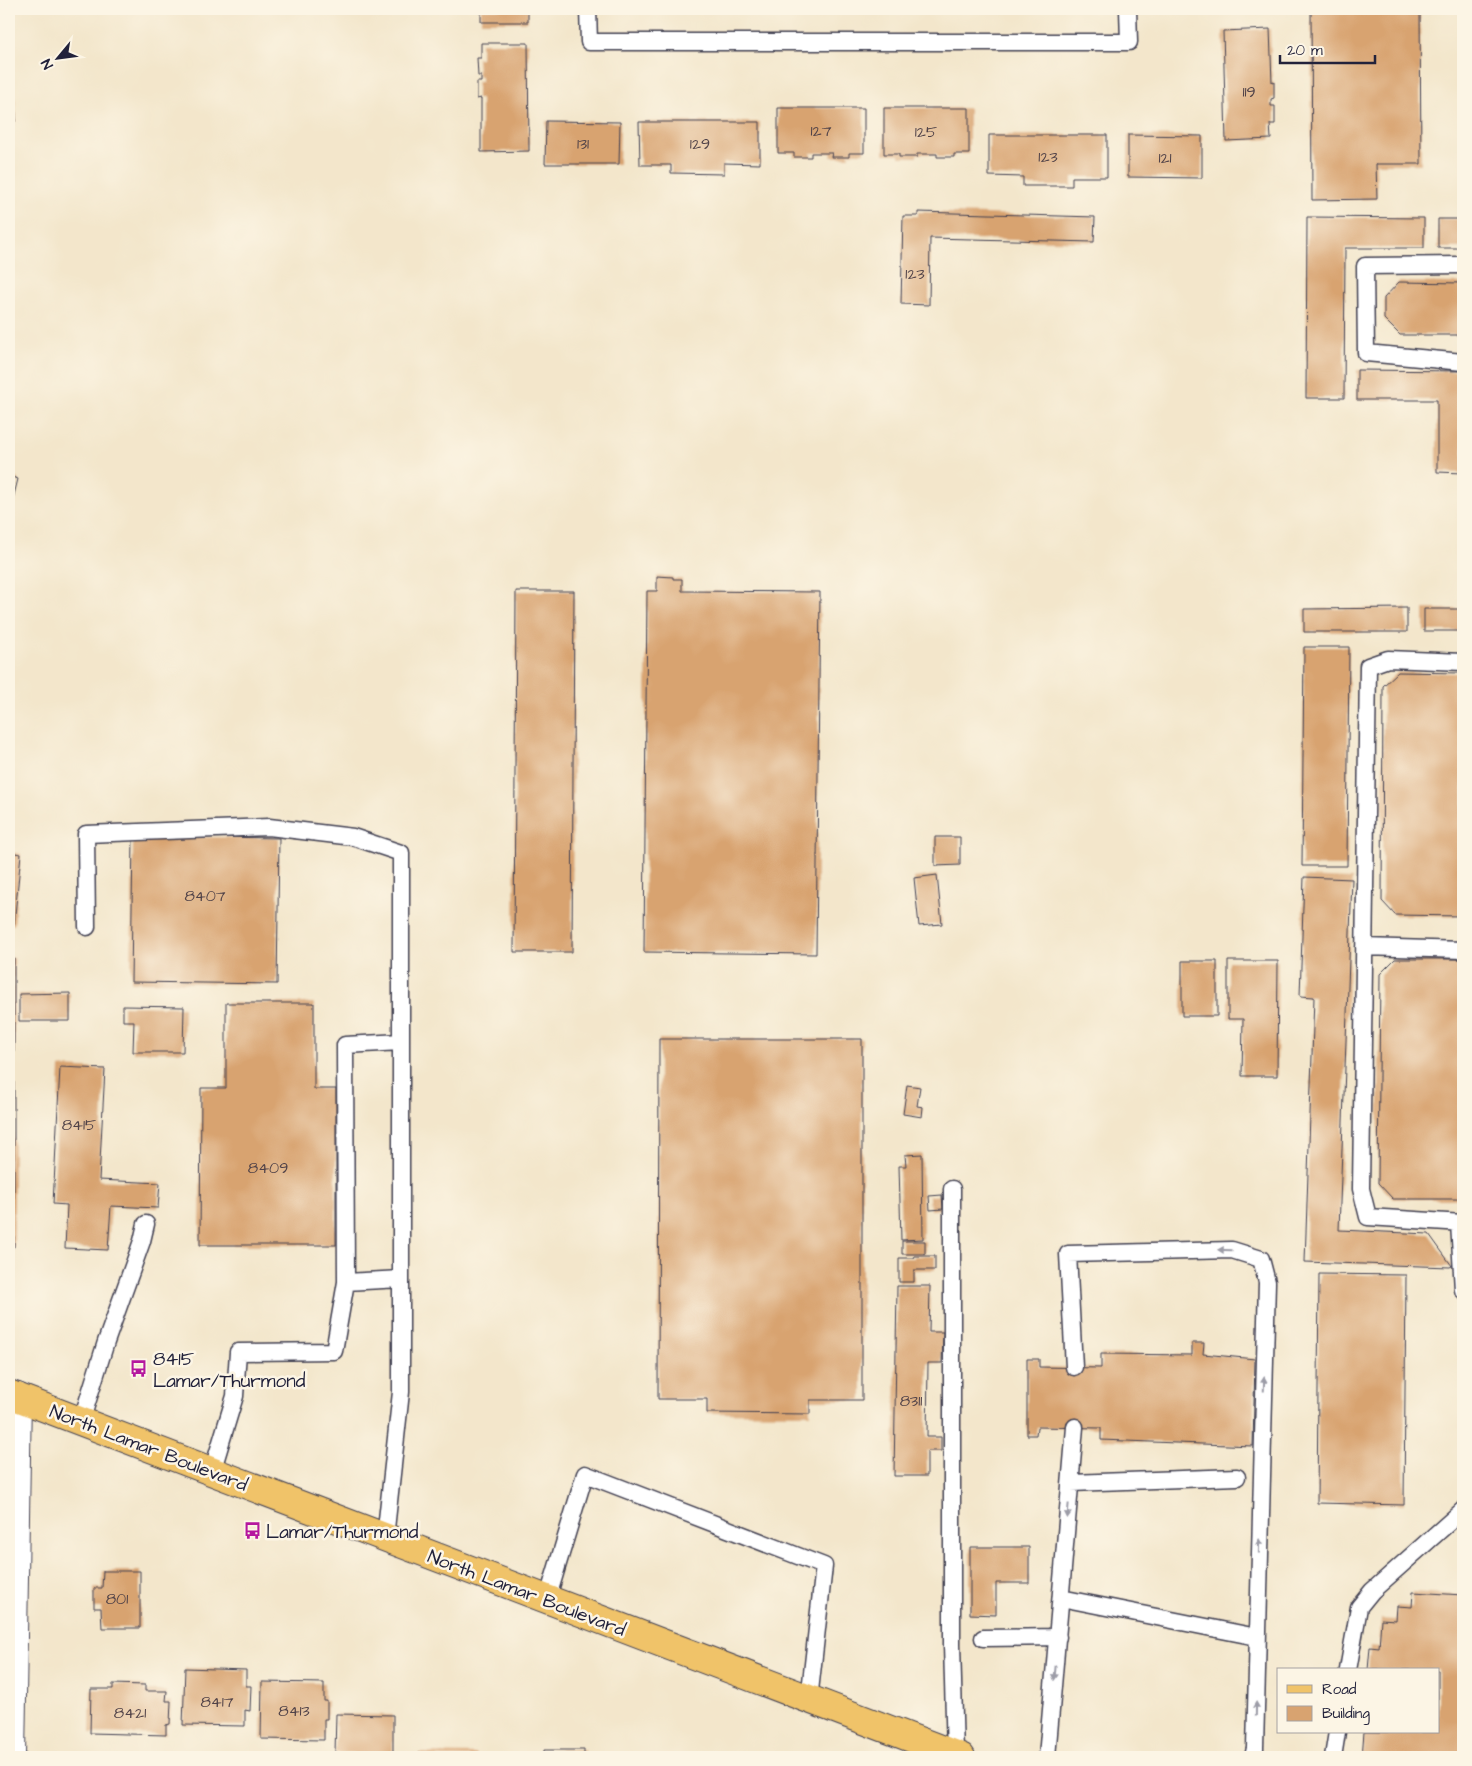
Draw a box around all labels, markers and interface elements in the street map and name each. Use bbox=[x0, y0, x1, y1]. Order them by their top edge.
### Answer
north arrow bbox=[32, 32, 82, 82]
scale bar bbox=[1280, 32, 1374, 64]
text: 20 m bbox=[1287, 40, 1323, 61]
text: N bbox=[37, 55, 58, 73]
house number: 119 bbox=[1242, 81, 1256, 103]
house number: 127 bbox=[810, 120, 832, 142]
house number: 125 bbox=[915, 121, 938, 143]
house number: 131 bbox=[577, 133, 589, 155]
house number: 129 bbox=[690, 133, 710, 155]
house number: 123 bbox=[1038, 146, 1058, 168]
house number: 121 bbox=[1158, 147, 1172, 169]
house number: 123 bbox=[905, 263, 925, 285]
house number: 8407 bbox=[184, 885, 226, 907]
house number: 8415 bbox=[62, 1114, 97, 1136]
house number: 8409 bbox=[248, 1157, 288, 1179]
one-way arrow bbox=[1217, 1246, 1233, 1254]
place label: 8415 Lamar/Thurmond bbox=[153, 1346, 306, 1395]
bus stop icon: 8415 Lamar/Thurmond bbox=[129, 1359, 149, 1379]
one-way arrow bbox=[1261, 1376, 1269, 1392]
house number: 8311 bbox=[900, 1390, 922, 1412]
street label: North Lamar Boulevard bbox=[46, 1398, 252, 1499]
one-way arrow bbox=[1064, 1503, 1072, 1519]
place label: Lamar/Thurmond bbox=[266, 1519, 419, 1546]
bus stop icon: Lamar/Thurmond bbox=[242, 1521, 262, 1541]
one-way arrow bbox=[1256, 1538, 1264, 1554]
street label: North Lamar Boulevard bbox=[424, 1543, 630, 1644]
house number: 801 bbox=[106, 1588, 128, 1610]
one-way arrow bbox=[1050, 1665, 1058, 1681]
legend bbox=[1277, 1668, 1440, 1734]
text: Road bbox=[1322, 1679, 1357, 1700]
house number: 8417 bbox=[200, 1691, 234, 1713]
house number: 8413 bbox=[278, 1700, 310, 1722]
one-way arrow bbox=[1252, 1701, 1260, 1717]
house number: 8421 bbox=[114, 1702, 146, 1724]
text: Building bbox=[1322, 1703, 1370, 1725]

